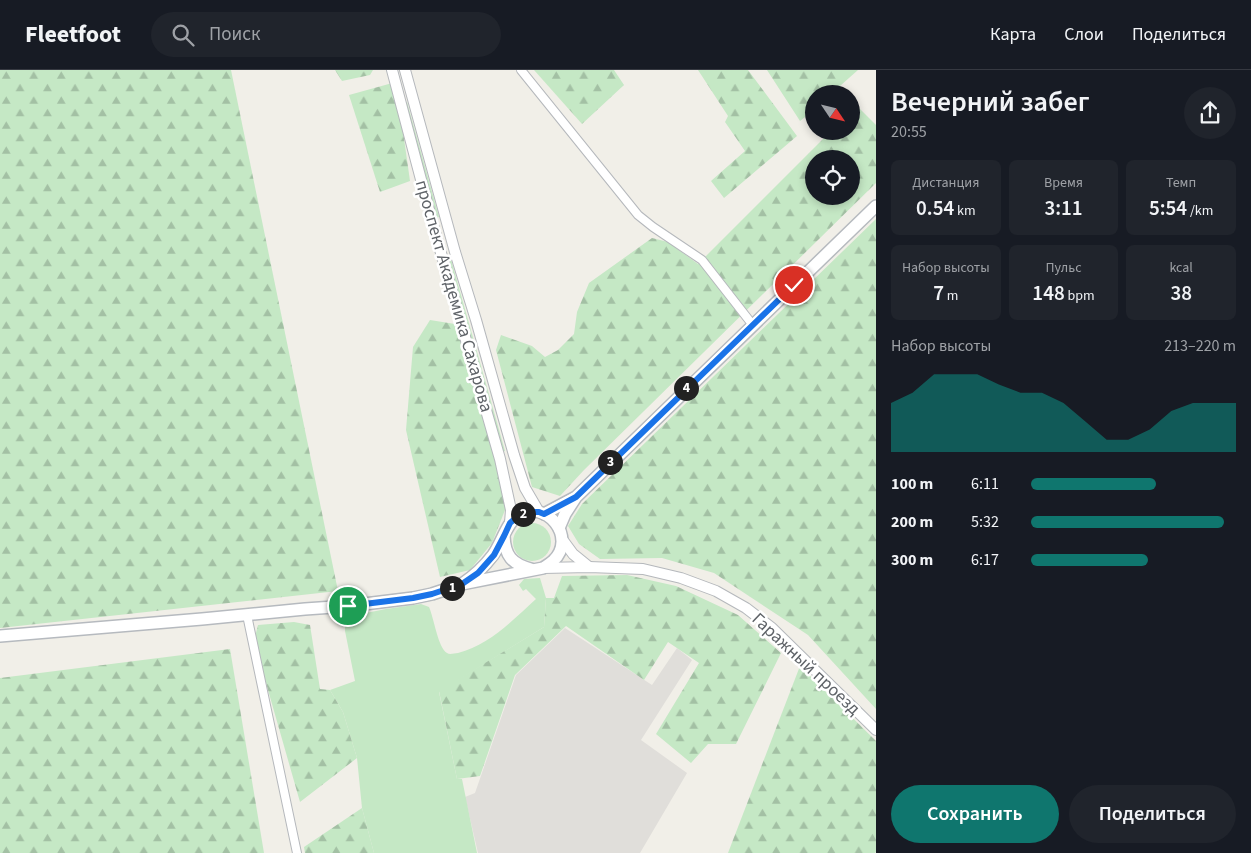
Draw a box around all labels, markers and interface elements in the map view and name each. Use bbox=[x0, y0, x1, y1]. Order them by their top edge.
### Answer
search box bbox=[151, 12, 501, 57]
text: Fleetfoot bbox=[25, 17, 121, 52]
icon: search bbox=[169, 21, 197, 49]
text: Поиск bbox=[209, 21, 260, 48]
text: Карта bbox=[990, 22, 1036, 47]
text: Слои bbox=[1064, 22, 1104, 47]
text: Поделиться bbox=[1132, 22, 1226, 47]
text: Вечерний забег bbox=[891, 82, 1090, 122]
north arrow bbox=[805, 85, 860, 140]
map controls bbox=[805, 85, 860, 205]
button: share bbox=[1184, 87, 1236, 139]
text: 20:55 bbox=[891, 121, 927, 143]
button: locate bbox=[805, 150, 860, 205]
text: Дистанция bbox=[912, 173, 979, 193]
text: Время bbox=[1044, 173, 1083, 193]
text: Темп bbox=[1166, 173, 1196, 193]
street label: проспект Академика Сахарова bbox=[409, 177, 499, 415]
text: 0.54 bbox=[916, 193, 954, 223]
text: 3:11 bbox=[1044, 193, 1083, 223]
text: 5:54 bbox=[1149, 193, 1187, 223]
text: km bbox=[954, 201, 976, 221]
text: /km bbox=[1187, 201, 1213, 221]
text: Набор высоты bbox=[902, 258, 990, 278]
text: Пульс bbox=[1045, 258, 1082, 278]
text: kcal bbox=[1169, 258, 1193, 278]
pin bbox=[773, 264, 815, 306]
icon: check bbox=[780, 271, 808, 299]
text: 7 bbox=[933, 278, 944, 308]
text: 148 bbox=[1032, 278, 1065, 308]
text: 38 bbox=[1170, 278, 1192, 308]
text: m bbox=[944, 286, 958, 306]
text: bpm bbox=[1065, 286, 1095, 306]
text: Набор высоты bbox=[891, 335, 991, 357]
text: 213–220 m bbox=[1164, 335, 1236, 357]
pin: 4 bbox=[674, 376, 698, 400]
text: 4 bbox=[683, 378, 690, 398]
pin: 3 bbox=[598, 450, 622, 474]
text: 3 bbox=[607, 452, 614, 472]
text: 100 m bbox=[891, 473, 933, 495]
text: 6:11 bbox=[971, 473, 999, 495]
pin: 2 bbox=[510, 502, 536, 526]
text: 2 bbox=[520, 504, 527, 524]
text: 200 m bbox=[891, 511, 933, 533]
text: 5:32 bbox=[971, 511, 999, 533]
text: 300 m bbox=[891, 549, 933, 571]
text: 6:17 bbox=[971, 549, 999, 571]
pin: 1 bbox=[440, 576, 464, 600]
text: 1 bbox=[449, 578, 456, 598]
pin bbox=[327, 585, 369, 627]
icon: arrive bbox=[334, 592, 362, 620]
street label: Гаражный проезд bbox=[746, 607, 866, 721]
button: Сохранить bbox=[891, 785, 1059, 843]
button: Поделиться bbox=[1069, 785, 1236, 843]

